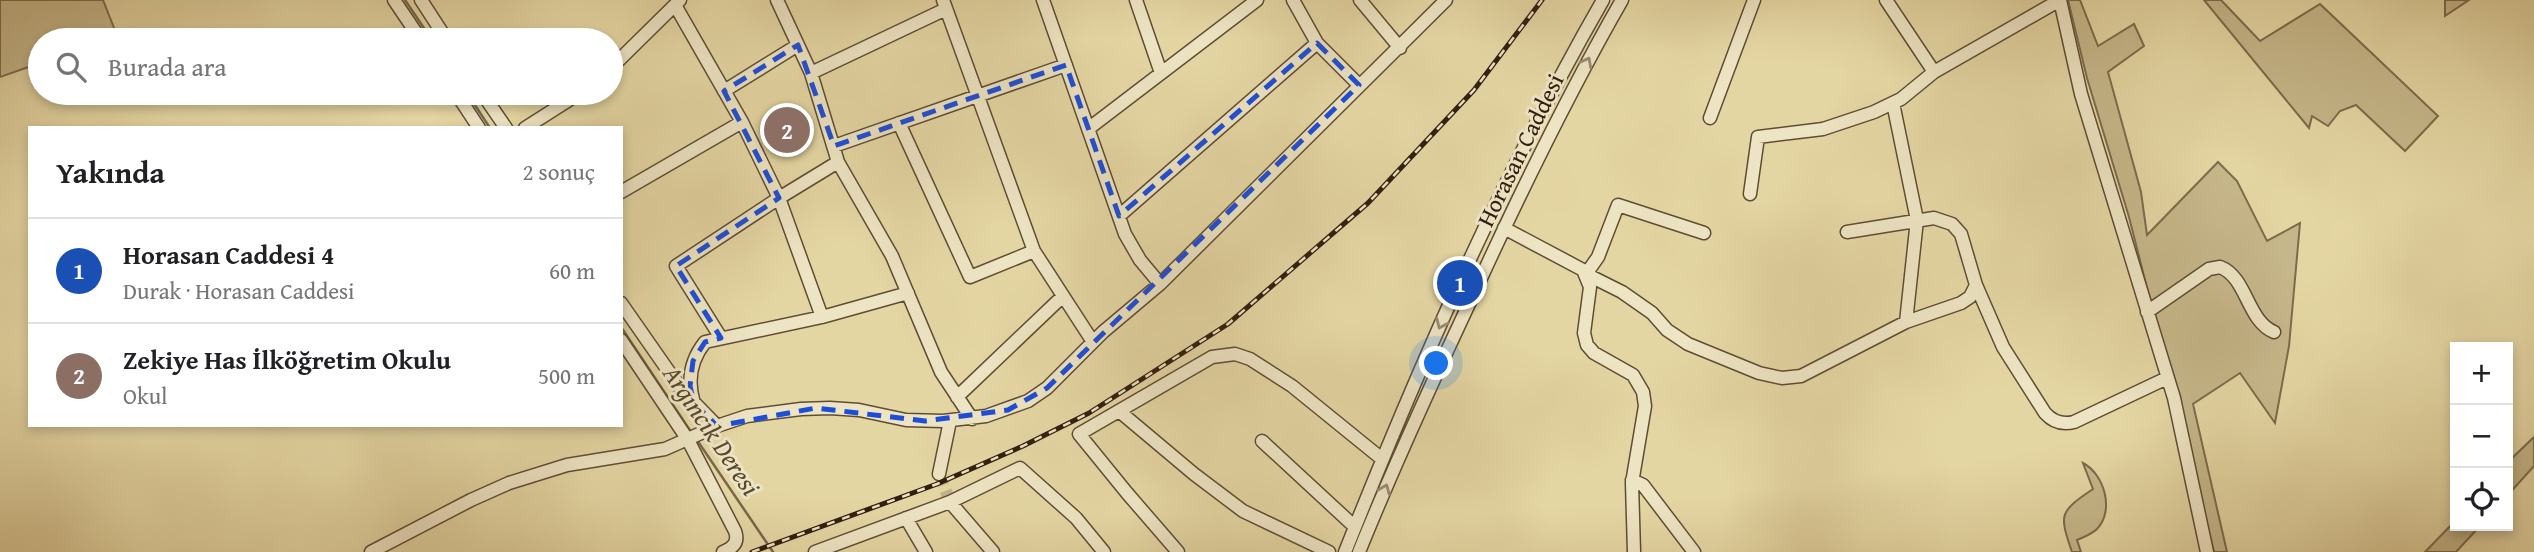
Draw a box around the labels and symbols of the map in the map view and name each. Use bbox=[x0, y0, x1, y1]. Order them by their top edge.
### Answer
one-way arrow bbox=[1579, 57, 1593, 69]
street label: Horasan Caddesi bbox=[1468, 67, 1572, 232]
pin: 2 bbox=[764, 104, 810, 156]
pin: 1 bbox=[1437, 257, 1483, 309]
one-way arrow bbox=[1435, 317, 1449, 329]
your location bbox=[1419, 346, 1453, 380]
water label: Argıncık Deresi bbox=[653, 356, 770, 503]
one-way arrow bbox=[1377, 483, 1391, 495]

